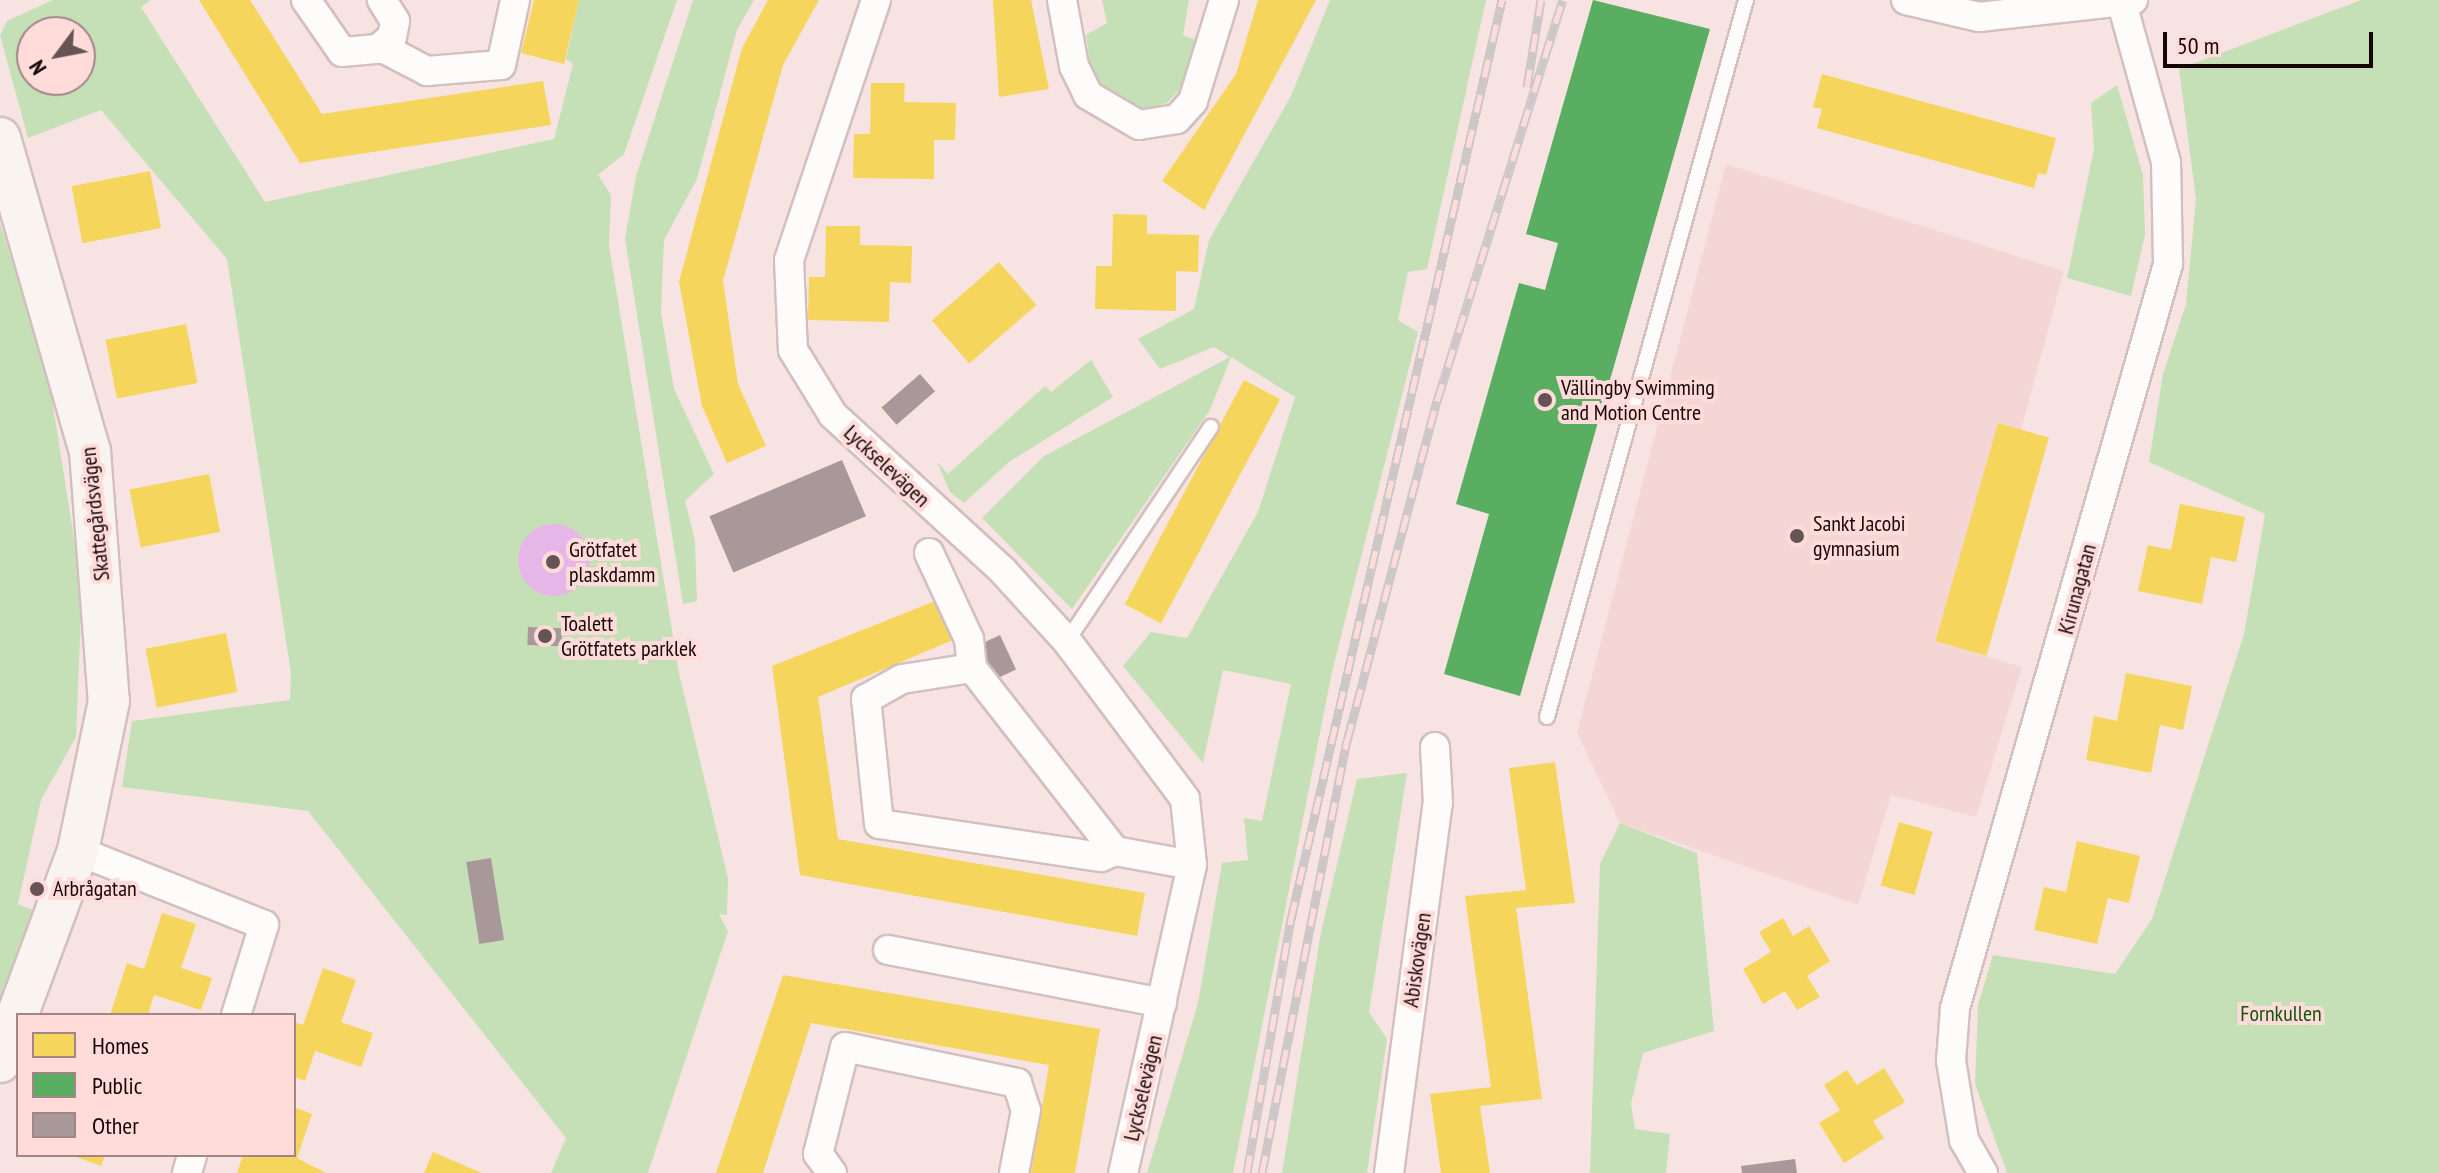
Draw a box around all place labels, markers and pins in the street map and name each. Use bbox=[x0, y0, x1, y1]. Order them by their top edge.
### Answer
place label: Vällingby Swimming and Motion Centre bbox=[1561, 374, 1715, 426]
marker: Vällingby Swimming and Motion Centre bbox=[1536, 391, 1554, 409]
place label: Sankt Jacobi gymnasium bbox=[1813, 510, 1906, 562]
marker: Sankt Jacobi gymnasium bbox=[1788, 527, 1806, 545]
place label: Grötfatet plaskdamm bbox=[569, 536, 655, 588]
marker: Grötfatet plaskdamm bbox=[544, 553, 562, 571]
place label: Toalett Grötfatets parklek bbox=[561, 610, 697, 662]
marker: Toalett Grötfatets parklek bbox=[536, 627, 554, 645]
place label: Arbrågatan bbox=[53, 876, 137, 902]
marker: Arbrågatan bbox=[28, 880, 46, 898]

